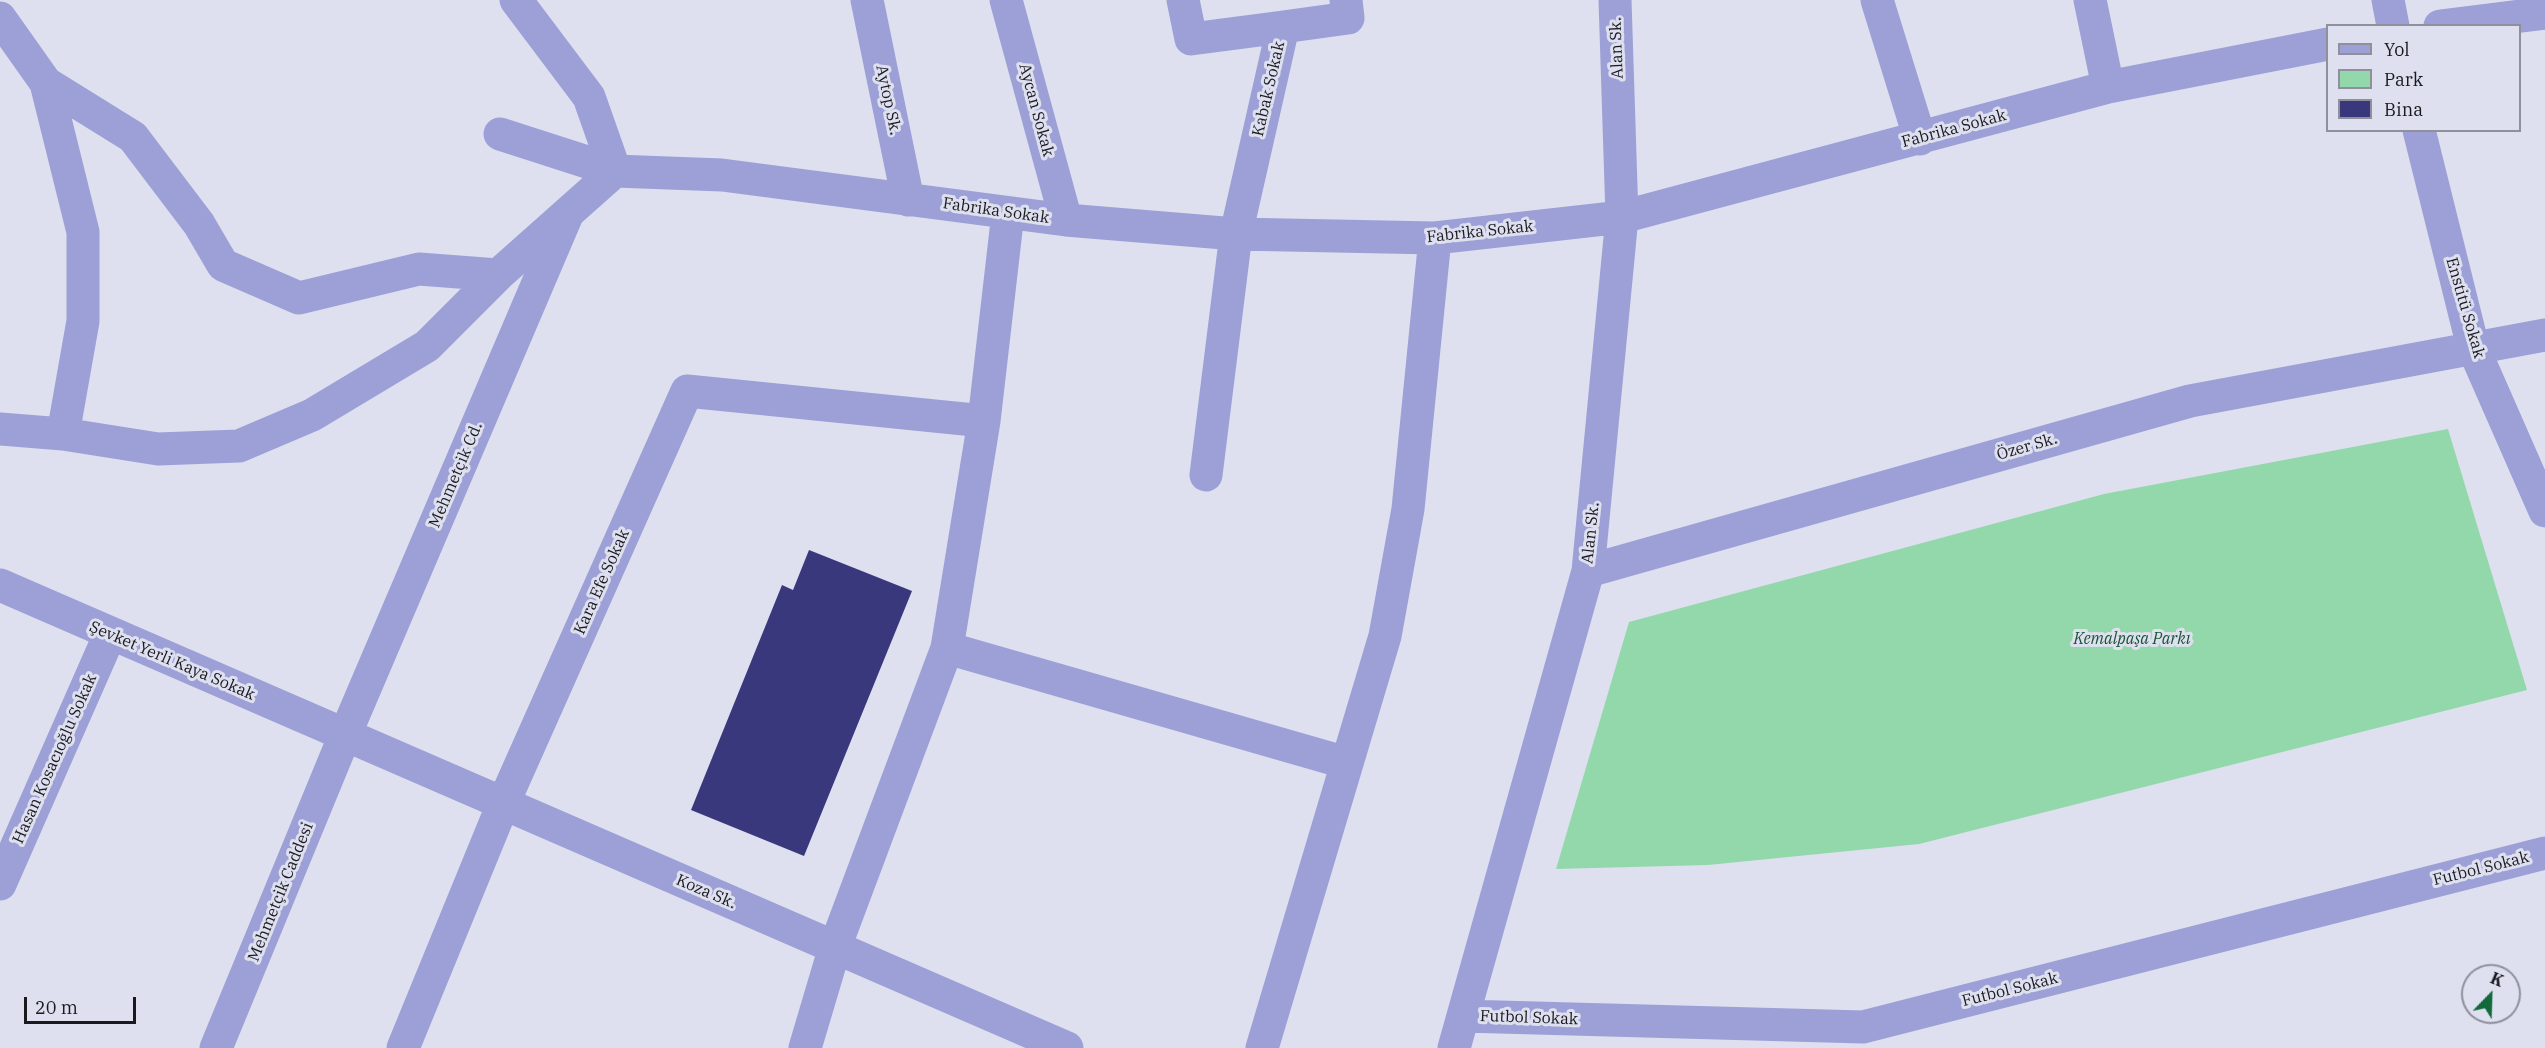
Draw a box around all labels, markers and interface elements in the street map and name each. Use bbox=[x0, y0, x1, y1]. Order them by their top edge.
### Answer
street label: Alan Sk. bbox=[1606, 17, 1628, 79]
legend bbox=[2326, 24, 2521, 132]
text: Yol bbox=[2384, 38, 2410, 61]
street label: Kabak Sokak bbox=[1249, 40, 1289, 138]
street label: Aycan Sokak bbox=[1014, 61, 1058, 159]
street label: Aytop Sk. bbox=[871, 63, 905, 137]
text: Park bbox=[2384, 68, 2423, 91]
text: Bina bbox=[2384, 98, 2423, 121]
street label: Fabrika Sokak bbox=[1900, 106, 2008, 152]
street label: Fabrika Sokak bbox=[942, 194, 1050, 228]
street label: Fabrika Sokak bbox=[1426, 217, 1534, 247]
street label: Enstitü Sokak bbox=[2441, 255, 2489, 361]
street label: Mehmetçik Cd. bbox=[425, 419, 487, 531]
street label: Özer Sk. bbox=[1994, 429, 2060, 465]
street label: Alan Sk. bbox=[1578, 501, 1604, 565]
street label: Kara Efe Sokak bbox=[570, 526, 634, 638]
street label: Şevket Yerli Kaya Sokak bbox=[86, 617, 258, 705]
park label: Kemalpaşa Parkı bbox=[2073, 629, 2191, 649]
street label: Hasan Kosacıoğlu Sokak bbox=[9, 671, 101, 847]
street label: Mehmetçik Caddesi bbox=[244, 820, 318, 964]
street label: Futbol Sokak bbox=[2431, 848, 2531, 890]
street label: Koza Sk. bbox=[673, 871, 739, 913]
north arrow bbox=[2461, 964, 2521, 1024]
text: K bbox=[2488, 968, 2507, 991]
street label: Futbol Sokak bbox=[1960, 969, 2060, 1011]
scale bar bbox=[27, 985, 140, 1023]
text: 20 m bbox=[35, 996, 78, 1019]
street label: Futbol Sokak bbox=[1480, 1007, 1578, 1029]

